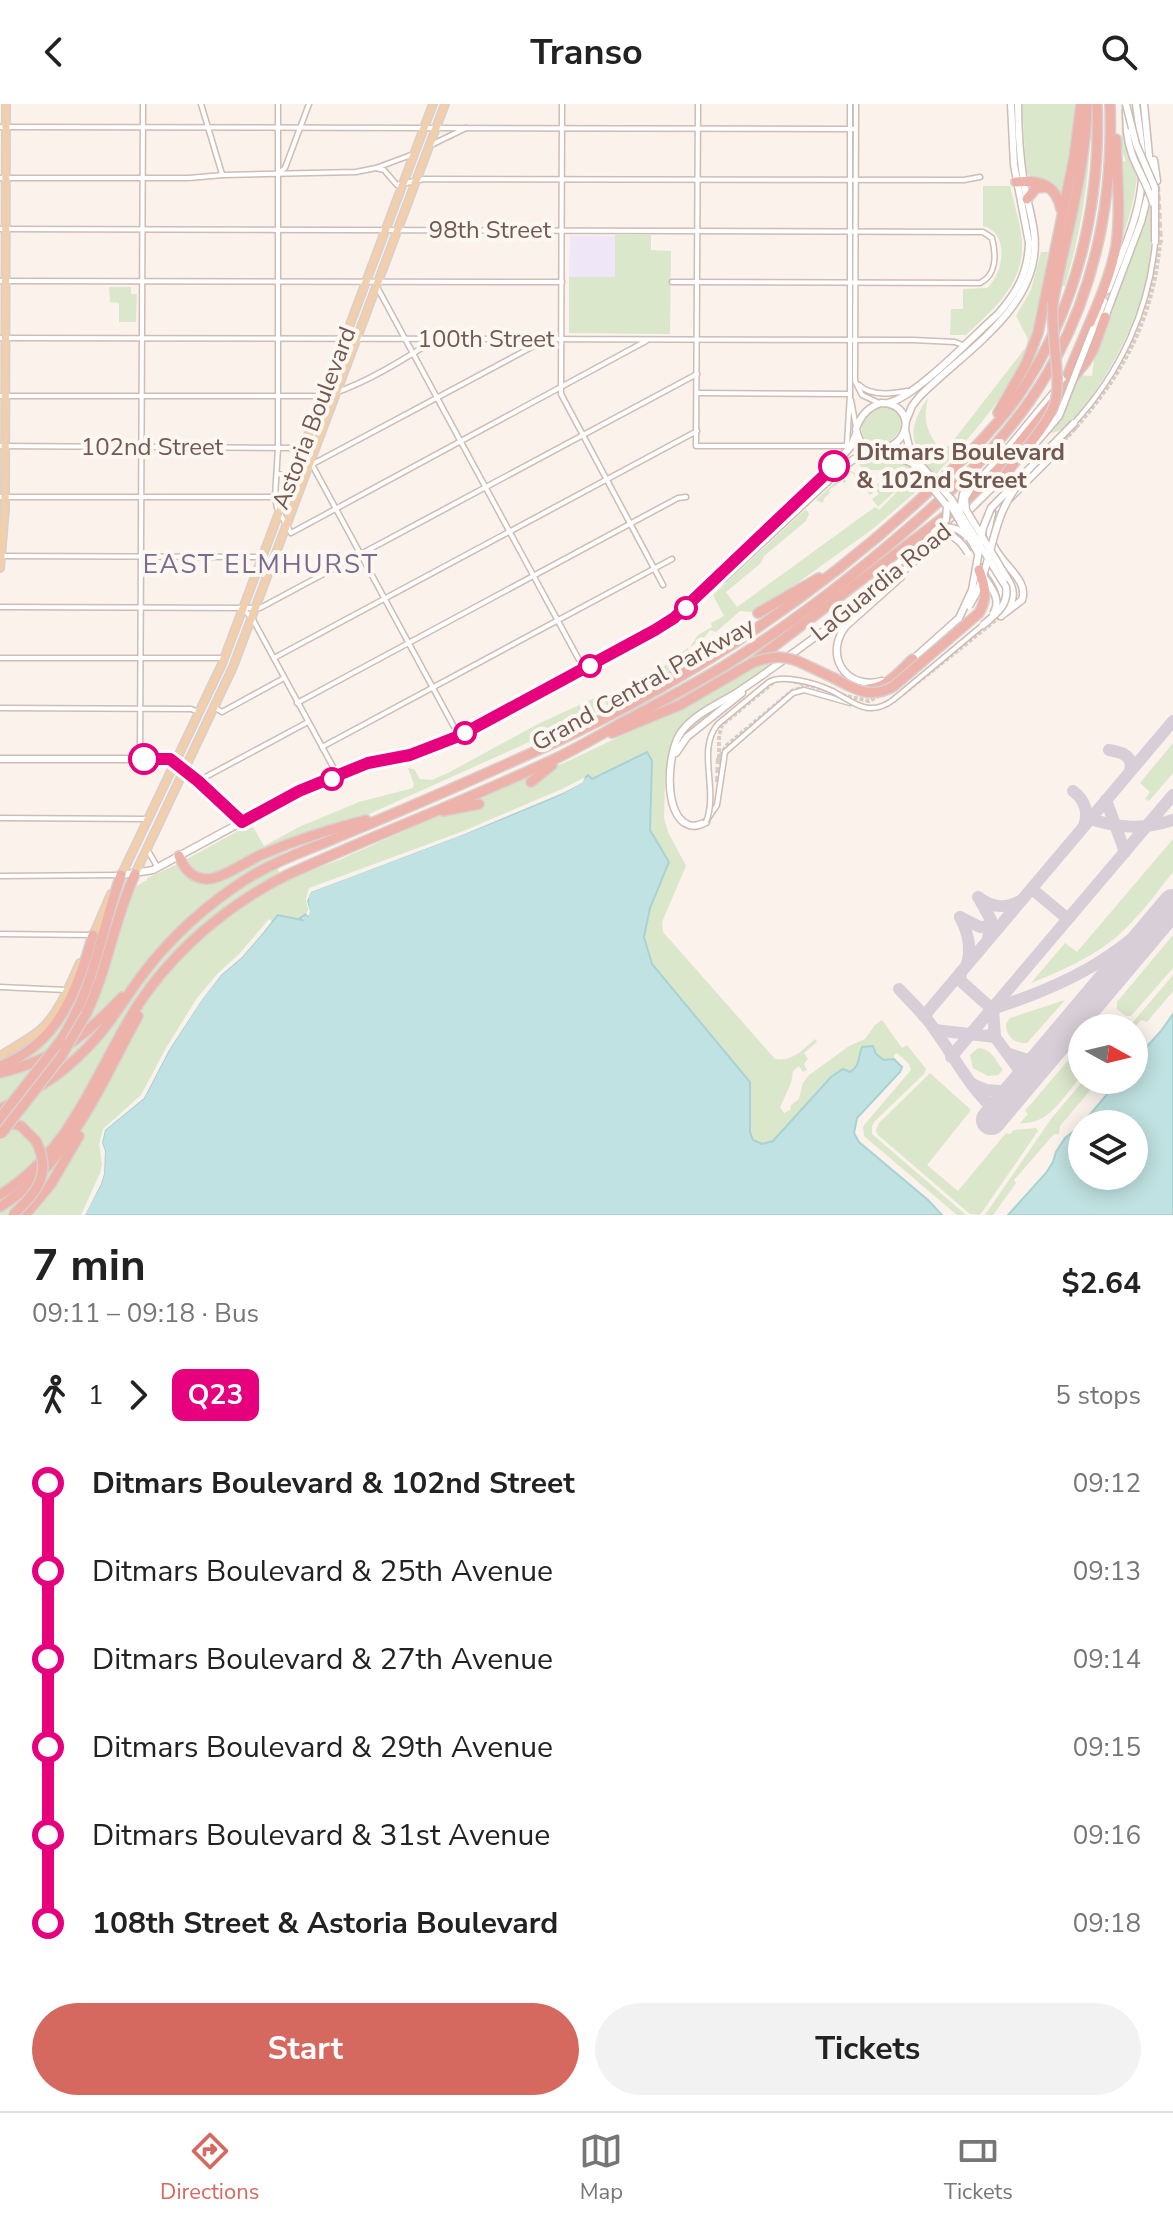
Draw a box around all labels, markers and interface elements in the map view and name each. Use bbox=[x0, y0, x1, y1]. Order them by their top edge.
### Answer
text: Transo bbox=[530, 28, 643, 77]
icon: back bbox=[32, 30, 76, 74]
icon: search bbox=[1097, 30, 1141, 74]
street label: 98th Street bbox=[429, 214, 552, 246]
street label: Astoria Boulevard bbox=[264, 322, 364, 514]
street label: 100th Street bbox=[418, 323, 555, 355]
street label: 102nd Street bbox=[81, 431, 224, 463]
place label: Ditmars Boulevard & 102nd Street bbox=[856, 436, 1065, 496]
marker: Ditmars Boulevard & 102nd Street bbox=[819, 451, 849, 481]
street label: LaGuardia Road bbox=[804, 515, 958, 649]
district label: EAST ELMHURST bbox=[143, 547, 379, 582]
unlabelled marker bbox=[675, 597, 697, 619]
street label: Grand Central Parkway bbox=[526, 609, 760, 758]
unlabelled marker bbox=[579, 655, 601, 677]
unlabelled marker bbox=[454, 722, 476, 744]
unlabelled marker bbox=[129, 744, 159, 774]
unlabelled marker bbox=[321, 768, 343, 790]
north arrow bbox=[1068, 1014, 1148, 1094]
map controls bbox=[1068, 1014, 1148, 1190]
button: layers bbox=[1068, 1110, 1148, 1190]
text: 7 min bbox=[32, 1236, 146, 1296]
text: $2.64 bbox=[1062, 1263, 1141, 1304]
text: 09:11 – 09:18 · Bus bbox=[32, 1296, 259, 1331]
icon: walk bbox=[32, 1373, 76, 1417]
icon: forward bbox=[116, 1373, 160, 1417]
text: Q23 bbox=[188, 1376, 243, 1414]
text: 1 bbox=[88, 1378, 104, 1413]
text: 5 stops bbox=[1055, 1378, 1141, 1413]
text: Ditmars Boulevard & 102nd Street bbox=[92, 1463, 575, 1504]
text: 09:12 bbox=[1073, 1466, 1141, 1501]
text: Ditmars Boulevard & 25th Avenue bbox=[92, 1551, 553, 1592]
text: 09:13 bbox=[1073, 1554, 1141, 1589]
text: Ditmars Boulevard & 27th Avenue bbox=[92, 1639, 553, 1680]
text: 09:14 bbox=[1073, 1642, 1141, 1677]
text: Ditmars Boulevard & 29th Avenue bbox=[92, 1727, 553, 1768]
text: 09:15 bbox=[1073, 1730, 1141, 1765]
text: Ditmars Boulevard & 31st Avenue bbox=[92, 1815, 550, 1856]
text: 09:16 bbox=[1073, 1818, 1141, 1853]
text: 108th Street & Astoria Boulevard bbox=[92, 1903, 558, 1944]
text: 09:18 bbox=[1073, 1906, 1141, 1941]
button: Start bbox=[32, 2003, 579, 2095]
button: Tickets bbox=[595, 2003, 1141, 2095]
tab: Directions bbox=[160, 2129, 259, 2207]
tab: Map bbox=[579, 2129, 623, 2207]
tab: Tickets bbox=[944, 2129, 1013, 2207]

